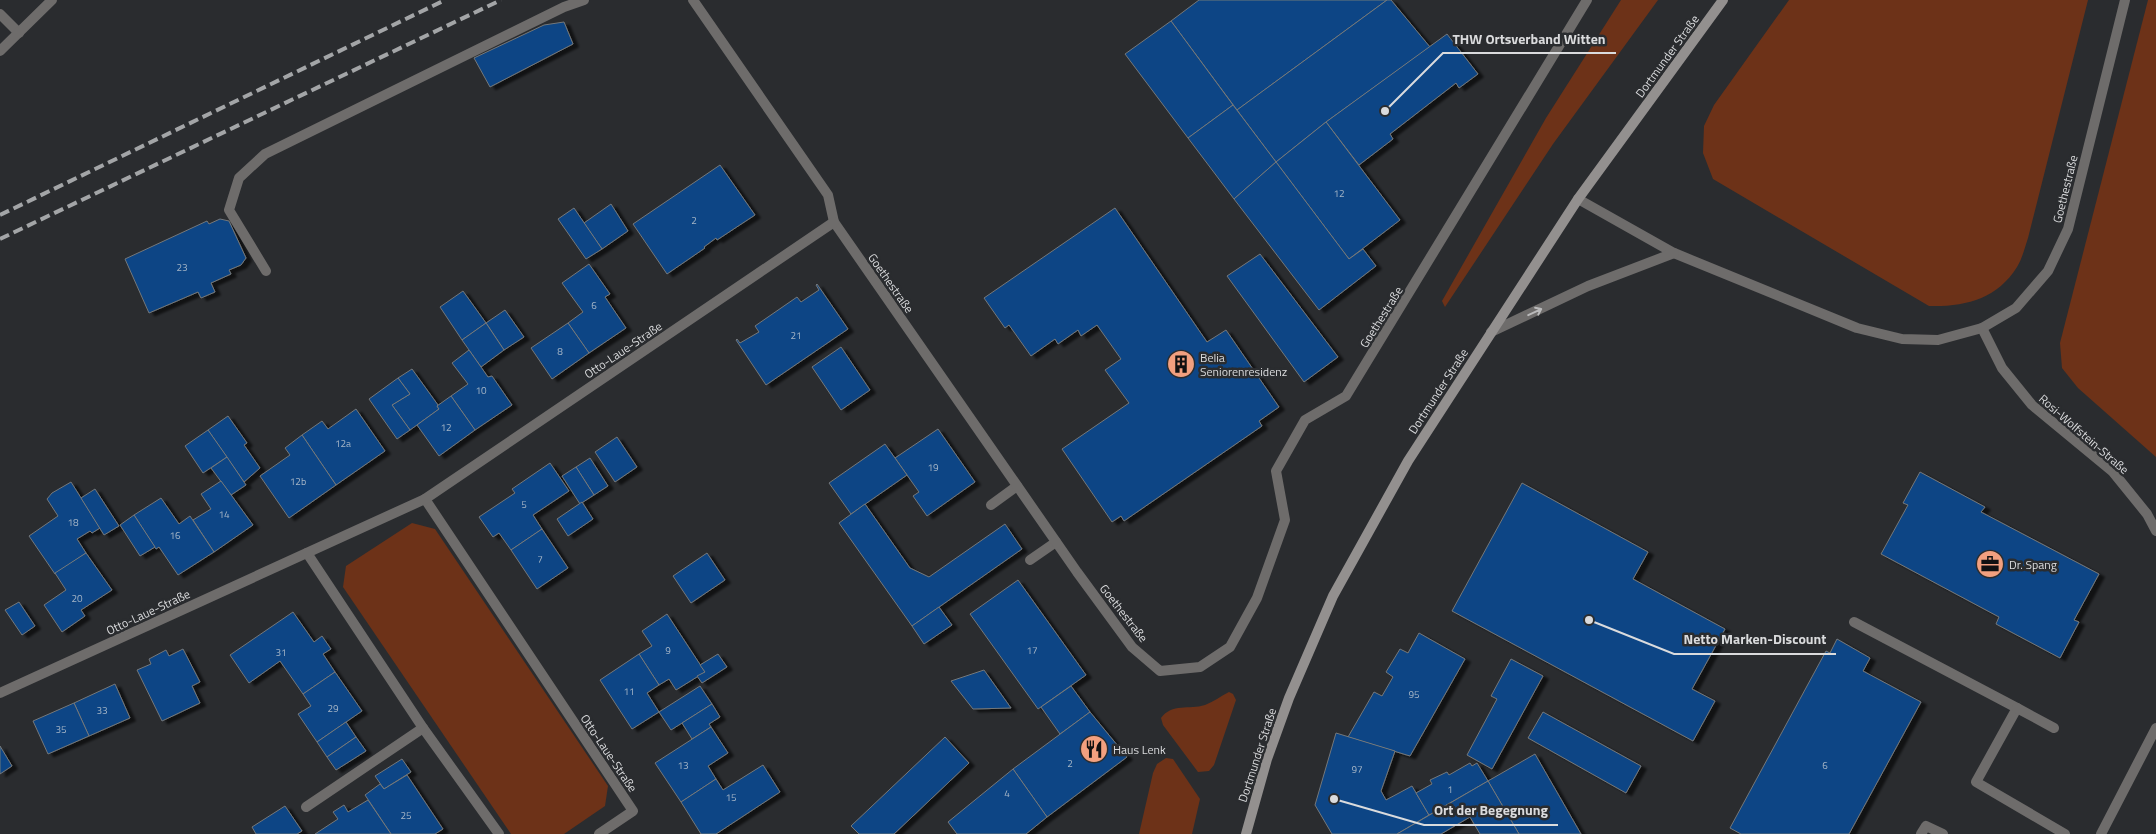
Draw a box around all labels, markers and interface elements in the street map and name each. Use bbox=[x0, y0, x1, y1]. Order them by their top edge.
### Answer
street label: Dortmunder Straße bbox=[1630, 11, 1704, 101]
callout: THW Ortsverband Witten bbox=[1443, 24, 1616, 53]
text: THW Ortsverband Witten bbox=[1452, 28, 1606, 49]
street label: Goethestraße bbox=[2047, 153, 2083, 225]
house number: 12 bbox=[1333, 186, 1345, 201]
house number: 2 bbox=[691, 213, 697, 228]
street label: Goethestraße bbox=[863, 249, 919, 317]
house number: 23 bbox=[176, 260, 188, 275]
street label: Goethestraße bbox=[1355, 283, 1407, 351]
house number: 6 bbox=[591, 298, 597, 313]
one-way arrow bbox=[1527, 306, 1542, 316]
street label: Otto-Laue-Straße bbox=[580, 317, 666, 383]
house number: 21 bbox=[790, 328, 802, 343]
house number: 8 bbox=[557, 344, 563, 359]
street label: Dortmunder Straße bbox=[1403, 345, 1473, 437]
place label: Belia Seniorenresidenz bbox=[1200, 348, 1287, 381]
building icon: Belia Seniorenresidenz bbox=[1166, 349, 1196, 379]
house number: 10 bbox=[475, 383, 487, 398]
street label: Rosi-Wolfstein-Straße bbox=[2035, 389, 2133, 479]
house number: 12 bbox=[440, 420, 452, 435]
house number: 12a bbox=[335, 436, 351, 451]
house number: 19 bbox=[927, 460, 939, 475]
house number: 12b bbox=[290, 474, 306, 489]
house number: 5 bbox=[521, 497, 527, 512]
house number: 14 bbox=[218, 507, 230, 522]
house number: 18 bbox=[67, 515, 79, 530]
house number: 16 bbox=[169, 528, 181, 543]
office icon: Dr. Spang bbox=[1975, 549, 2005, 579]
house number: 7 bbox=[537, 552, 543, 567]
place label: Dr. Spang bbox=[2009, 555, 2057, 574]
street label: Goethestraße bbox=[1095, 580, 1153, 646]
street label: Otto-Laue-Straße bbox=[103, 584, 193, 640]
house number: 20 bbox=[71, 591, 83, 606]
callout: Netto Marken-Discount bbox=[1674, 625, 1836, 654]
text: Netto Marken-Discount bbox=[1684, 628, 1826, 649]
house number: 9 bbox=[665, 643, 671, 658]
house number: 17 bbox=[1026, 643, 1038, 658]
house number: 31 bbox=[275, 645, 287, 660]
house number: 11 bbox=[623, 684, 635, 699]
house number: 95 bbox=[1408, 687, 1420, 702]
house number: 29 bbox=[327, 701, 339, 716]
house number: 33 bbox=[96, 703, 108, 718]
street label: Dortmunder Straße bbox=[1233, 705, 1281, 805]
street label: Otto-Laue-Straße bbox=[576, 710, 642, 796]
house number: 35 bbox=[55, 722, 67, 737]
restaurant icon: Haus Lenk bbox=[1079, 734, 1109, 764]
place label: Haus Lenk bbox=[1113, 740, 1166, 759]
house number: 2 bbox=[1067, 756, 1073, 771]
house number: 13 bbox=[677, 758, 689, 773]
house number: 6 bbox=[1822, 758, 1828, 773]
house number: 97 bbox=[1351, 762, 1363, 777]
house number: 1 bbox=[1447, 782, 1453, 797]
house number: 4 bbox=[1004, 786, 1010, 801]
house number: 15 bbox=[725, 790, 737, 805]
callout: Ort der Begegnung bbox=[1424, 796, 1558, 825]
text: Ort der Begegnung bbox=[1434, 799, 1549, 820]
house number: 25 bbox=[400, 808, 412, 823]

